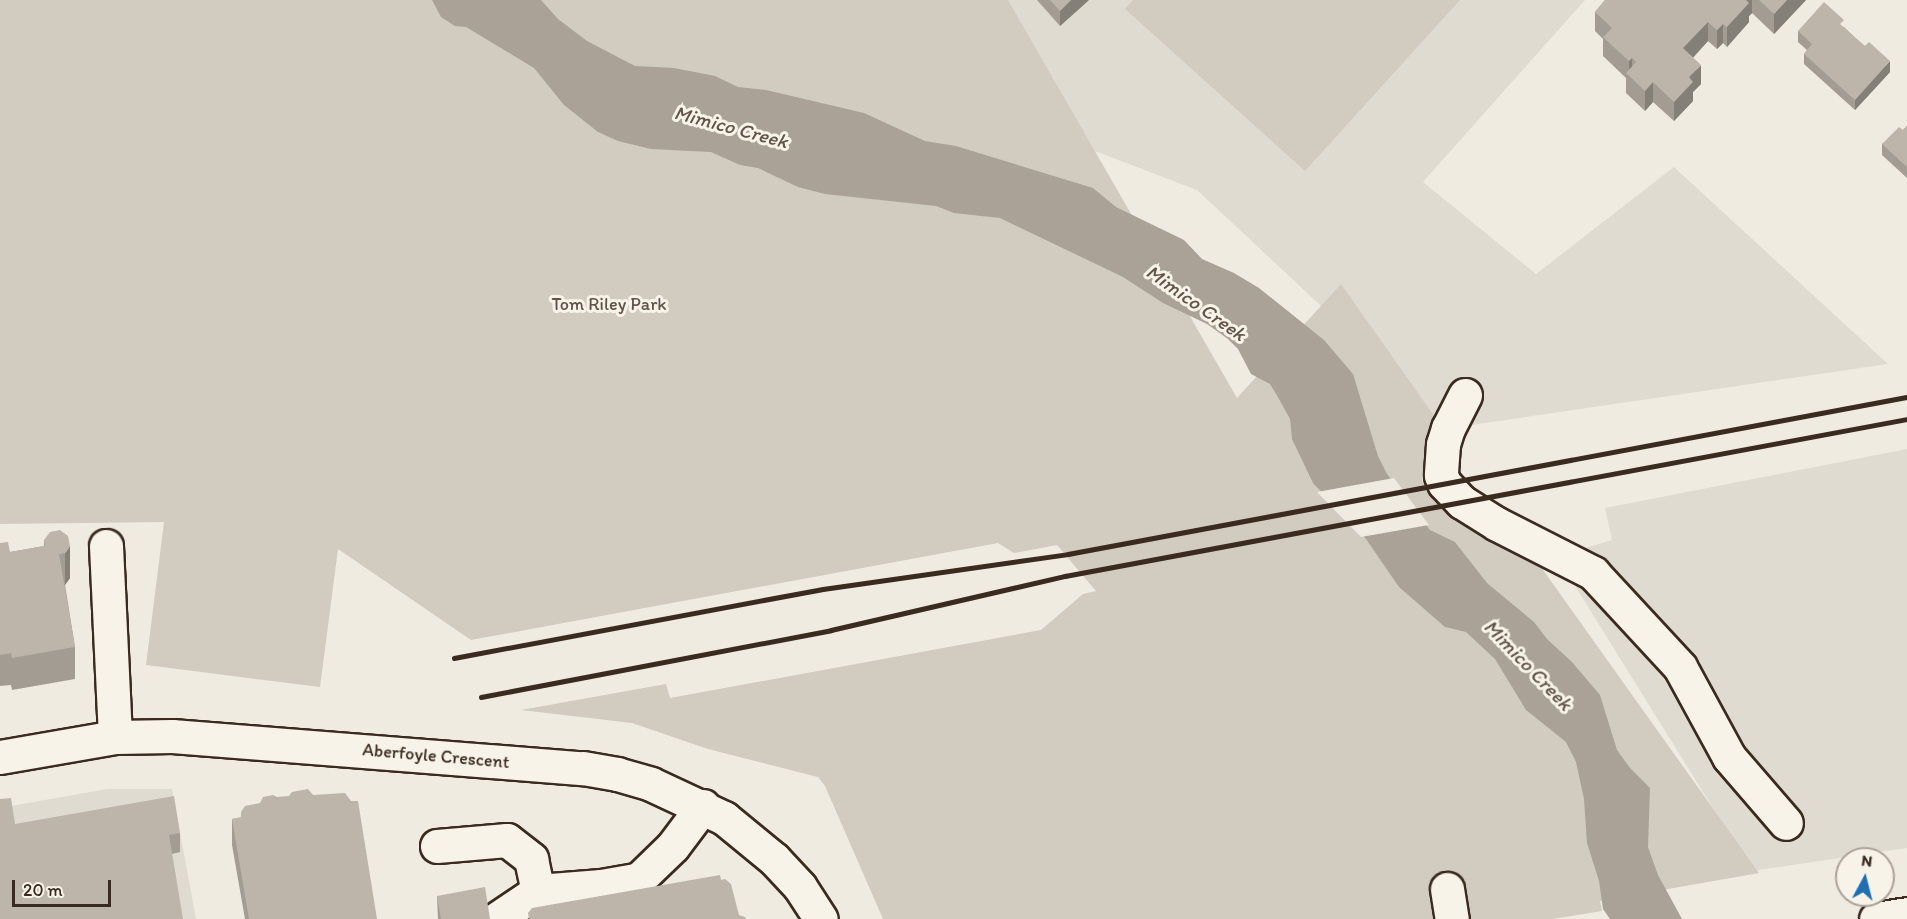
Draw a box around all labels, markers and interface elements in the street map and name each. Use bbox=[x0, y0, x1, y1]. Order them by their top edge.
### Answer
water label: Mimico Creek bbox=[672, 100, 790, 154]
water label: Mimico Creek bbox=[1141, 260, 1251, 346]
park label: Tom Riley Park bbox=[552, 293, 666, 315]
water label: Mimico Creek bbox=[1479, 615, 1577, 715]
street label: Aberfoyle Crescent bbox=[362, 739, 510, 773]
north arrow bbox=[1835, 847, 1895, 907]
text: N bbox=[1860, 851, 1874, 871]
scale bar bbox=[15, 868, 114, 906]
text: 20 m bbox=[23, 879, 63, 901]

